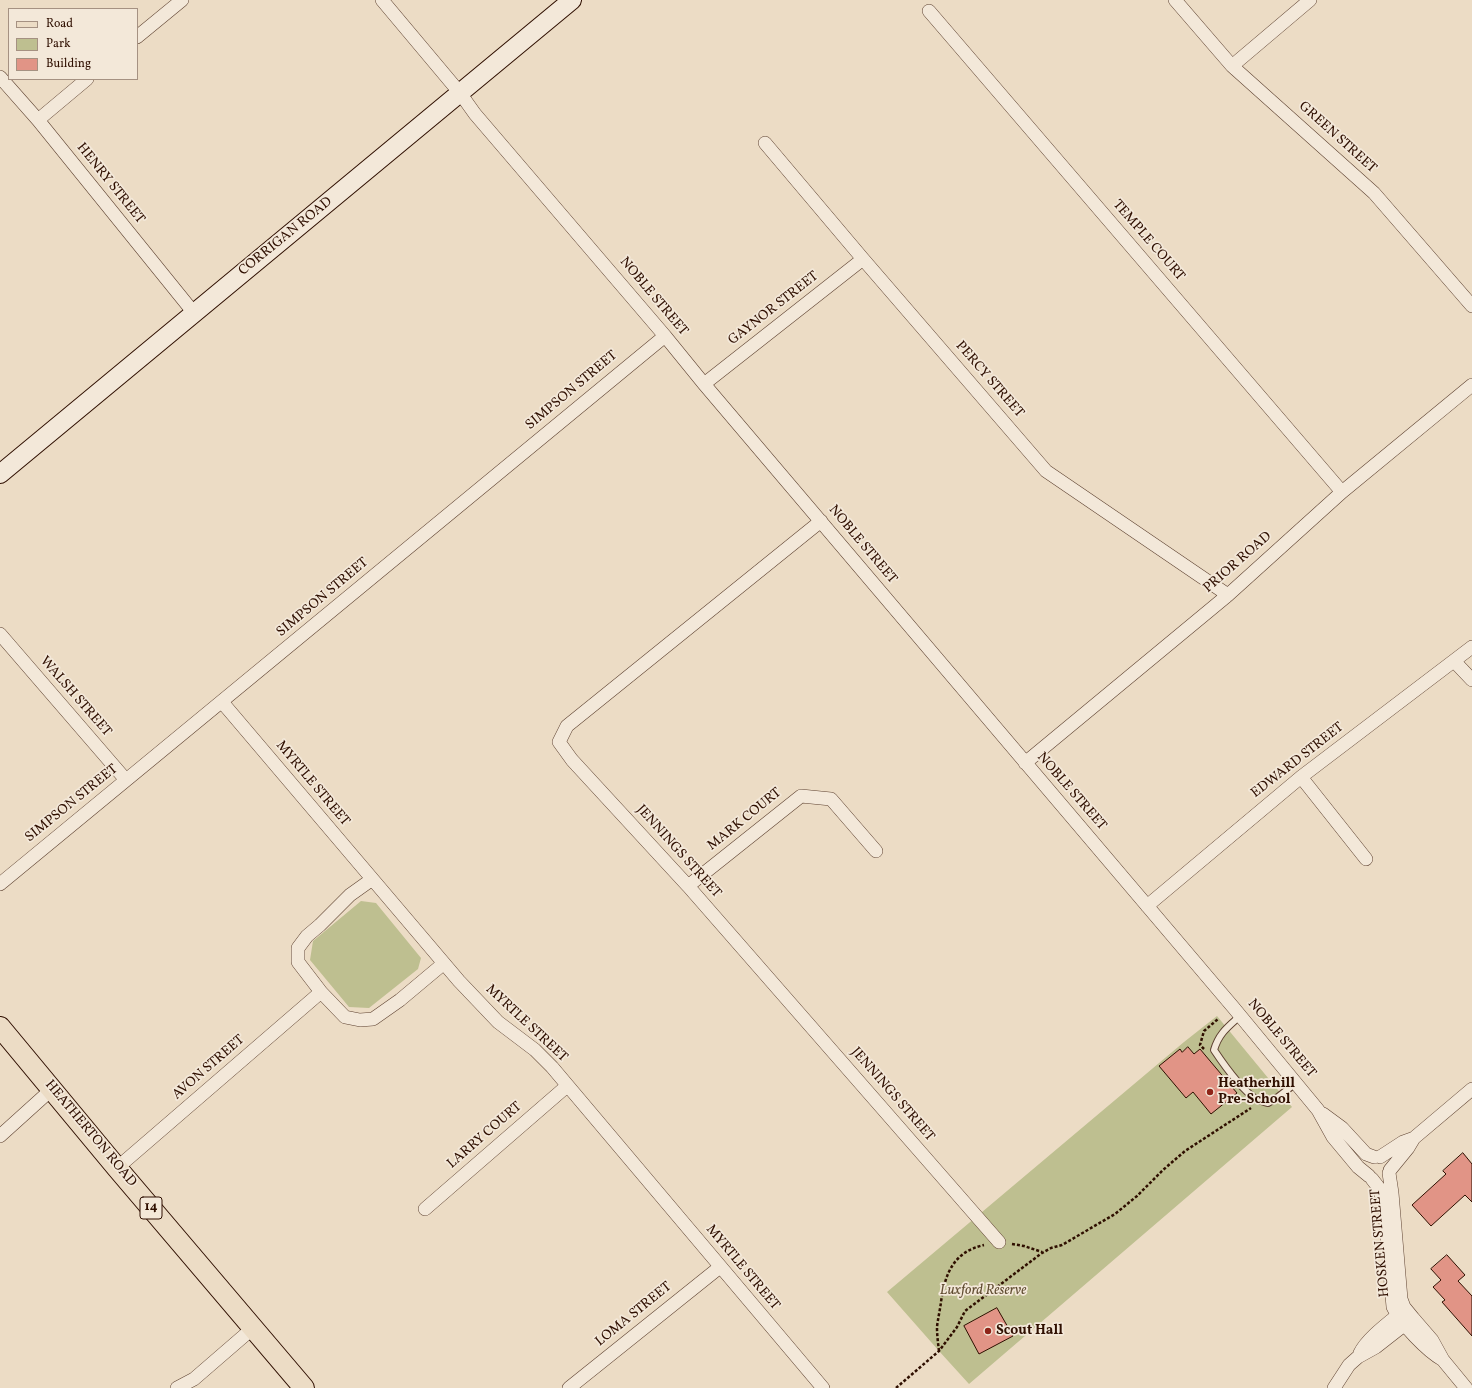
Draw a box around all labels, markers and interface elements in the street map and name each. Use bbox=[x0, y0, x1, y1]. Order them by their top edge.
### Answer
legend bbox=[8, 8, 138, 80]
text: Road bbox=[46, 16, 73, 32]
text: Park bbox=[46, 36, 71, 52]
text: Building bbox=[46, 56, 91, 72]
street label: GREEN STREET bbox=[1295, 99, 1379, 177]
street label: HENRY STREET bbox=[72, 140, 148, 228]
street label: CORRIGAN ROAD bbox=[236, 194, 336, 280]
street label: TEMPLE COURT bbox=[1108, 197, 1188, 285]
street label: NOBLE STREET bbox=[615, 254, 691, 340]
street label: GAYNOR STREET bbox=[726, 269, 822, 349]
street label: PERCY STREET bbox=[951, 338, 1027, 422]
street label: SIMPSON STREET bbox=[523, 348, 621, 434]
street label: NOBLE STREET bbox=[824, 502, 900, 588]
street label: PRIOR ROAD bbox=[1200, 529, 1276, 597]
street label: SIMPSON STREET bbox=[274, 555, 372, 641]
street label: WALSH STREET bbox=[36, 653, 114, 741]
street label: EDWARD STREET bbox=[1248, 720, 1348, 802]
street label: MYRTLE STREET bbox=[271, 738, 353, 830]
street label: NOBLE STREET bbox=[1033, 750, 1109, 834]
street label: SIMPSON STREET bbox=[22, 762, 122, 846]
street label: MARK COURT bbox=[705, 785, 785, 855]
street label: JENNINGS STREET bbox=[632, 802, 724, 902]
street label: MYRTLE STREET bbox=[481, 982, 571, 1066]
street label: NOBLE STREET bbox=[1243, 996, 1319, 1082]
street label: AVON STREET bbox=[170, 1032, 248, 1104]
street label: JENNINGS STREET bbox=[847, 1045, 937, 1145]
place label: Heatherhill Pre-School bbox=[1218, 1076, 1295, 1108]
street label: HEATHERTON ROAD bbox=[40, 1077, 140, 1191]
marker: Heatherhill Pre-School bbox=[1205, 1087, 1215, 1097]
street label: LARRY COURT bbox=[444, 1099, 526, 1173]
street label: HOSKEN STREET bbox=[1368, 1188, 1394, 1298]
road number: 14 bbox=[140, 1197, 162, 1219]
street label: MYRTLE STREET bbox=[701, 1222, 783, 1314]
street label: LOMA STREET bbox=[593, 1279, 675, 1351]
park label: Luxford Reserve bbox=[940, 1283, 1026, 1299]
place label: Scout Hall bbox=[996, 1323, 1063, 1339]
marker: Scout Hall bbox=[983, 1326, 993, 1336]

